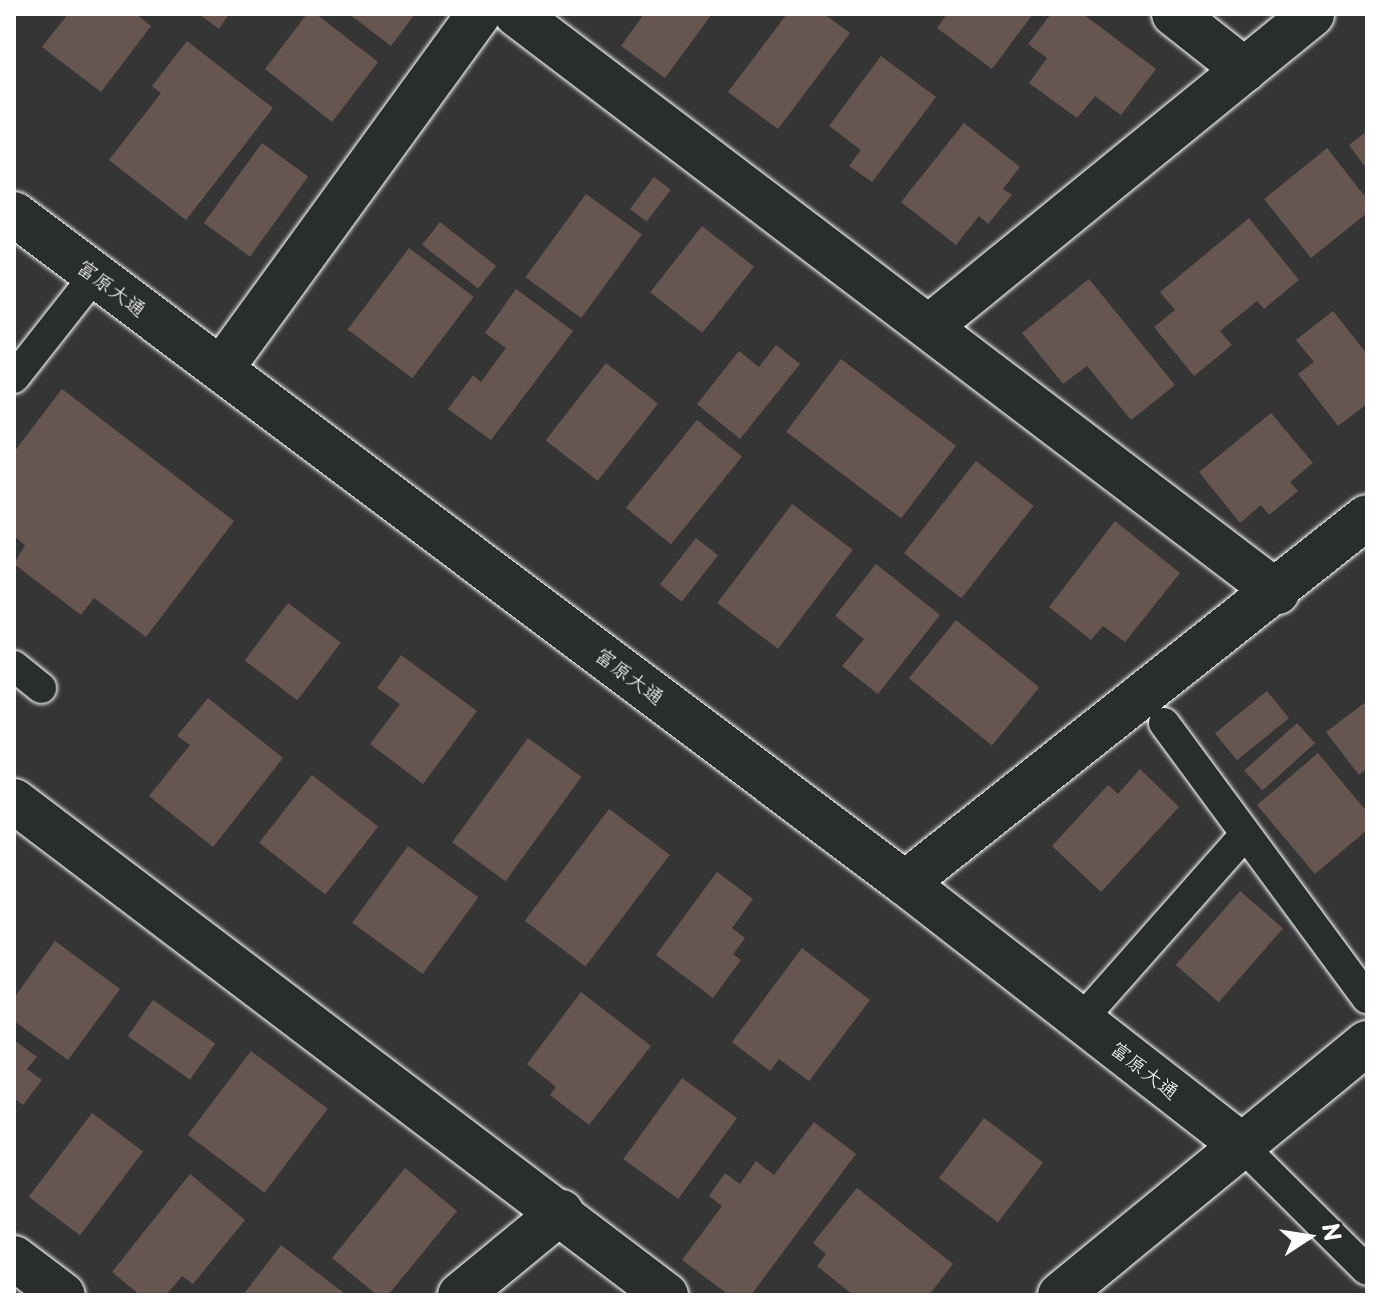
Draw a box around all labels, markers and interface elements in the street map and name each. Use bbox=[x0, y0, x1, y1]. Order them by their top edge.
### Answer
street label: 富原大通 bbox=[73, 254, 151, 322]
street label: 富原大通 bbox=[591, 642, 669, 710]
street label: 富原大通 bbox=[1106, 1036, 1184, 1104]
north arrow bbox=[1269, 1197, 1349, 1277]
text: N bbox=[1315, 1220, 1351, 1244]

